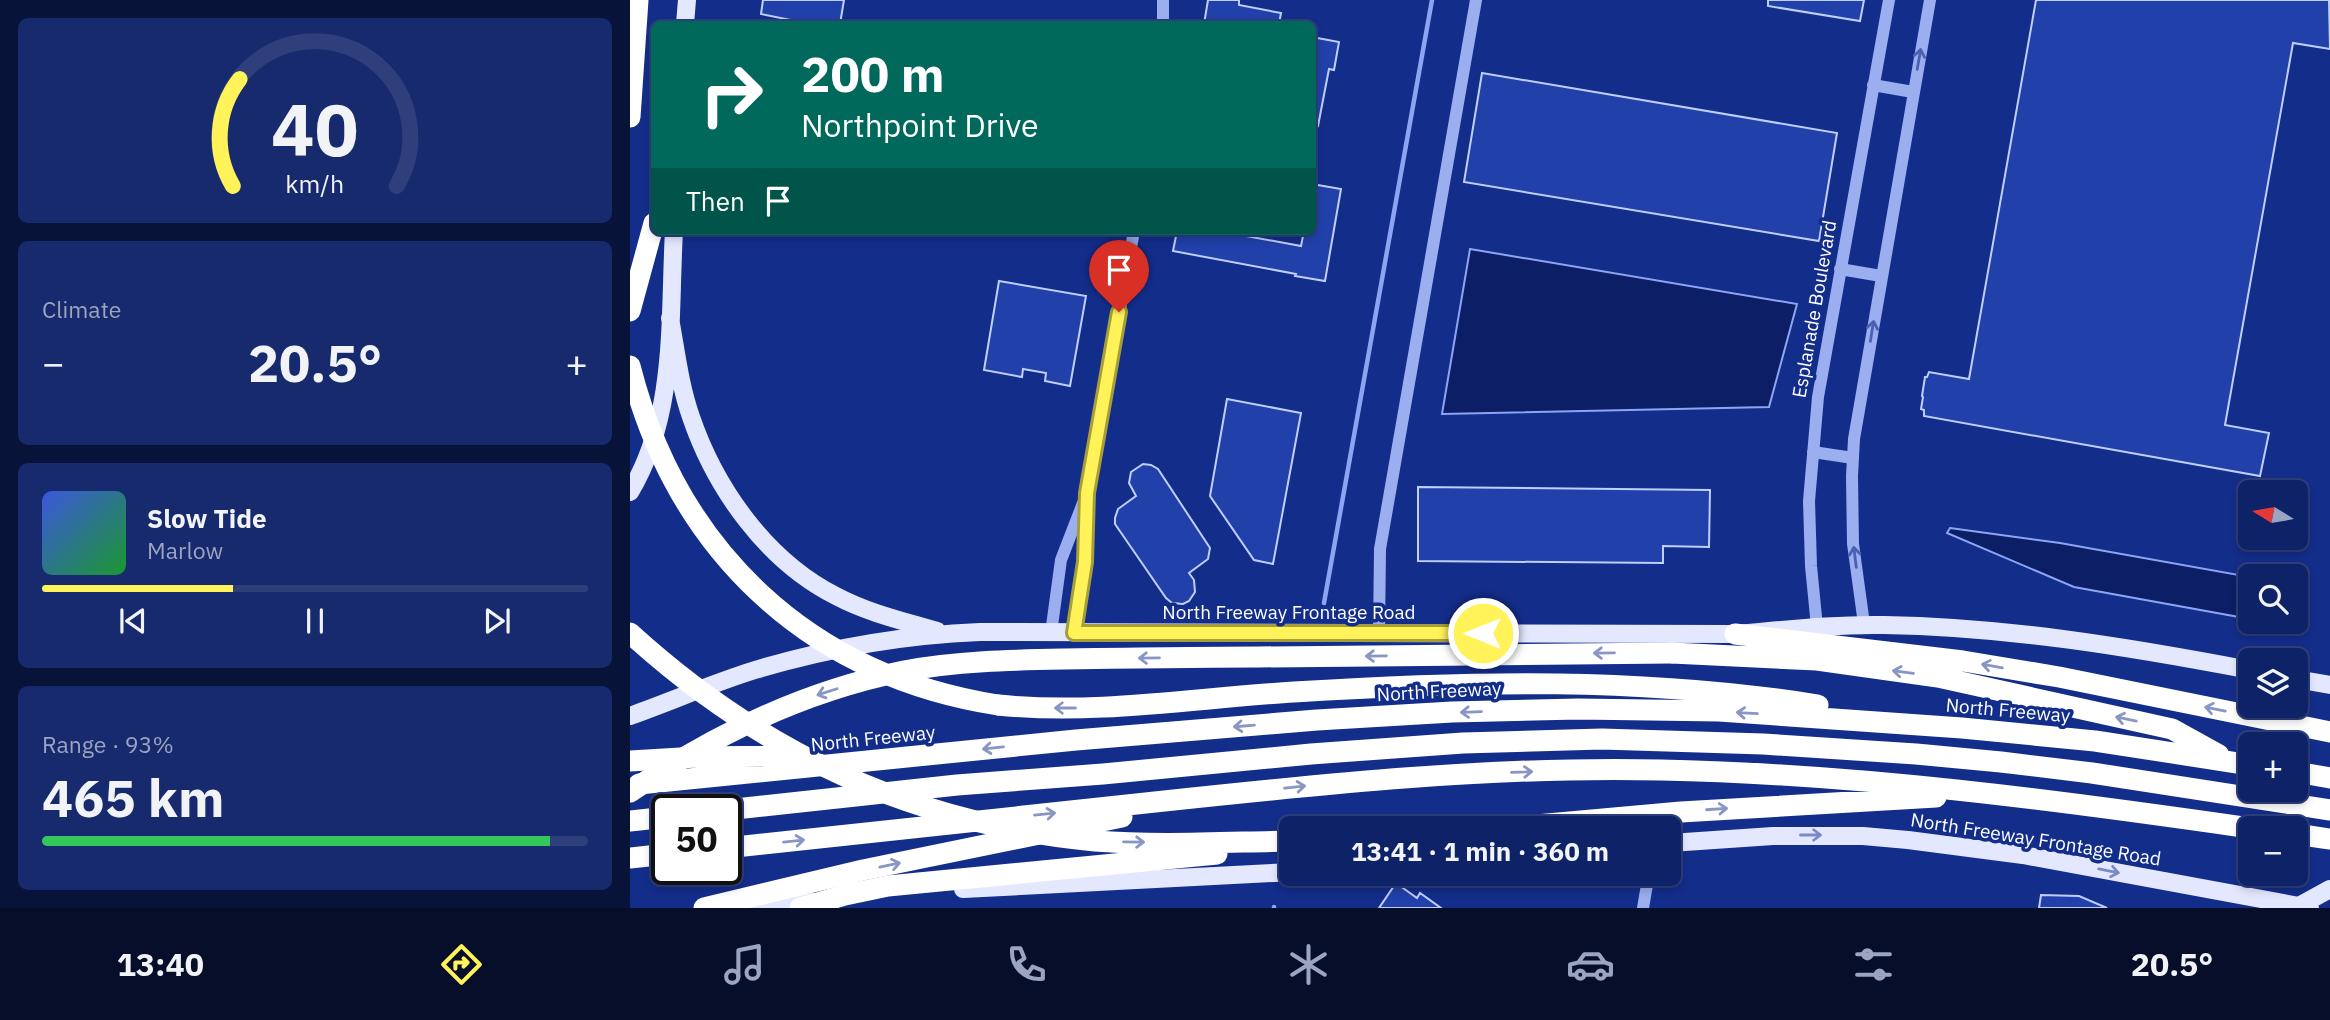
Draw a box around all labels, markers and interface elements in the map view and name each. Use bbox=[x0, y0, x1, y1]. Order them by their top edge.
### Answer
text: 200 m bbox=[801, 42, 945, 105]
one-way arrow bbox=[1913, 48, 1926, 70]
icon: right bbox=[686, 49, 777, 140]
text: 40 bbox=[271, 82, 359, 177]
text: Northpoint Drive bbox=[801, 104, 1039, 146]
text: km/h bbox=[286, 167, 344, 200]
icon: arrive bbox=[759, 182, 797, 220]
text: Then bbox=[686, 184, 745, 218]
street label: Esplanade Boulevard bbox=[1787, 218, 1841, 400]
pin bbox=[1089, 240, 1149, 312]
icon: arrive bbox=[1100, 251, 1138, 289]
text: Climate bbox=[42, 294, 121, 324]
one-way arrow bbox=[1866, 320, 1879, 343]
text: 20.5° bbox=[248, 329, 382, 396]
text: − bbox=[42, 338, 65, 387]
text: + bbox=[565, 338, 588, 387]
north arrow bbox=[2238, 480, 2308, 550]
map controls bbox=[2238, 480, 2308, 886]
text: Slow Tide bbox=[147, 501, 267, 535]
text: Marlow bbox=[147, 535, 223, 565]
one-way arrow bbox=[1848, 546, 1861, 569]
button: search bbox=[2238, 564, 2308, 634]
position arrow bbox=[1446, 596, 1520, 670]
street label: North Freeway Frontage Road bbox=[1162, 600, 1416, 624]
icon: previous bbox=[114, 602, 152, 640]
icon: pause bbox=[296, 602, 334, 640]
icon: next bbox=[478, 602, 516, 640]
one-way arrow bbox=[1593, 647, 1616, 660]
button: layers bbox=[2238, 648, 2308, 718]
one-way arrow bbox=[1365, 649, 1388, 663]
one-way arrow bbox=[1138, 651, 1161, 665]
one-way arrow bbox=[1981, 659, 2004, 672]
one-way arrow bbox=[1892, 665, 1915, 678]
street label: North Freeway bbox=[1376, 676, 1503, 706]
one-way arrow bbox=[816, 686, 838, 699]
street label: North Freeway bbox=[1945, 693, 2072, 727]
one-way arrow bbox=[1053, 701, 1076, 715]
one-way arrow bbox=[2204, 702, 2227, 715]
one-way arrow bbox=[1459, 705, 1482, 718]
one-way arrow bbox=[1736, 706, 1759, 719]
one-way arrow bbox=[2115, 711, 2138, 725]
street label: North Freeway bbox=[810, 719, 937, 756]
one-way arrow bbox=[1233, 720, 1255, 733]
text: Range · 93% bbox=[42, 729, 174, 759]
button: + bbox=[2238, 732, 2308, 802]
one-way arrow bbox=[982, 742, 1005, 755]
text: 465 km bbox=[42, 764, 224, 831]
one-way arrow bbox=[1510, 765, 1533, 778]
one-way arrow bbox=[1283, 780, 1306, 793]
speed limit sign: 50 bbox=[651, 794, 742, 885]
one-way arrow bbox=[1705, 803, 1728, 816]
one-way arrow bbox=[1033, 807, 1055, 820]
street label: North Freeway Frontage Road bbox=[1909, 807, 2163, 871]
button: − bbox=[2238, 816, 2308, 886]
one-way arrow bbox=[1799, 828, 1822, 842]
one-way arrow bbox=[782, 834, 805, 847]
text: 13:41 · 1 min · 360 m bbox=[1351, 834, 1609, 868]
one-way arrow bbox=[1122, 835, 1145, 849]
one-way arrow bbox=[878, 857, 901, 871]
one-way arrow bbox=[2097, 864, 2120, 878]
icon: directions bbox=[437, 940, 486, 989]
icon: music bbox=[720, 940, 769, 989]
icon: phone bbox=[1002, 940, 1051, 989]
icon: climate bbox=[1284, 940, 1333, 989]
icon: car bbox=[1566, 940, 1615, 989]
icon: filters bbox=[1849, 940, 1898, 989]
text: 13:40 bbox=[117, 943, 204, 985]
text: 20.5° bbox=[2131, 943, 2213, 985]

